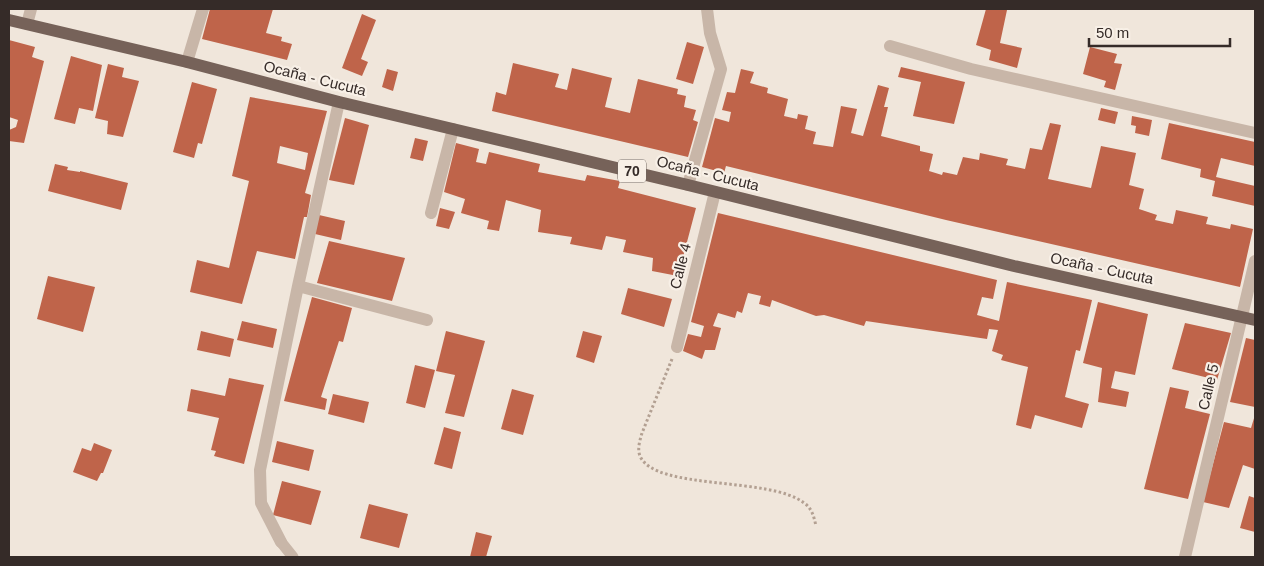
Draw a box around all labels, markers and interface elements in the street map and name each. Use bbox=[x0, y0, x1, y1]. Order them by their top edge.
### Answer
scale bar bbox=[1089, 15, 1230, 47]
text: 50 m bbox=[1096, 24, 1129, 41]
street label: Ocaña - Cucuta bbox=[262, 57, 369, 99]
street label: Ocaña - Cucuta bbox=[655, 152, 762, 194]
road number: 70 bbox=[618, 160, 646, 182]
street label: Calle 4 bbox=[666, 241, 694, 291]
street label: Ocaña - Cucuta bbox=[1049, 249, 1156, 287]
street label: Calle 5 bbox=[1194, 362, 1222, 412]

